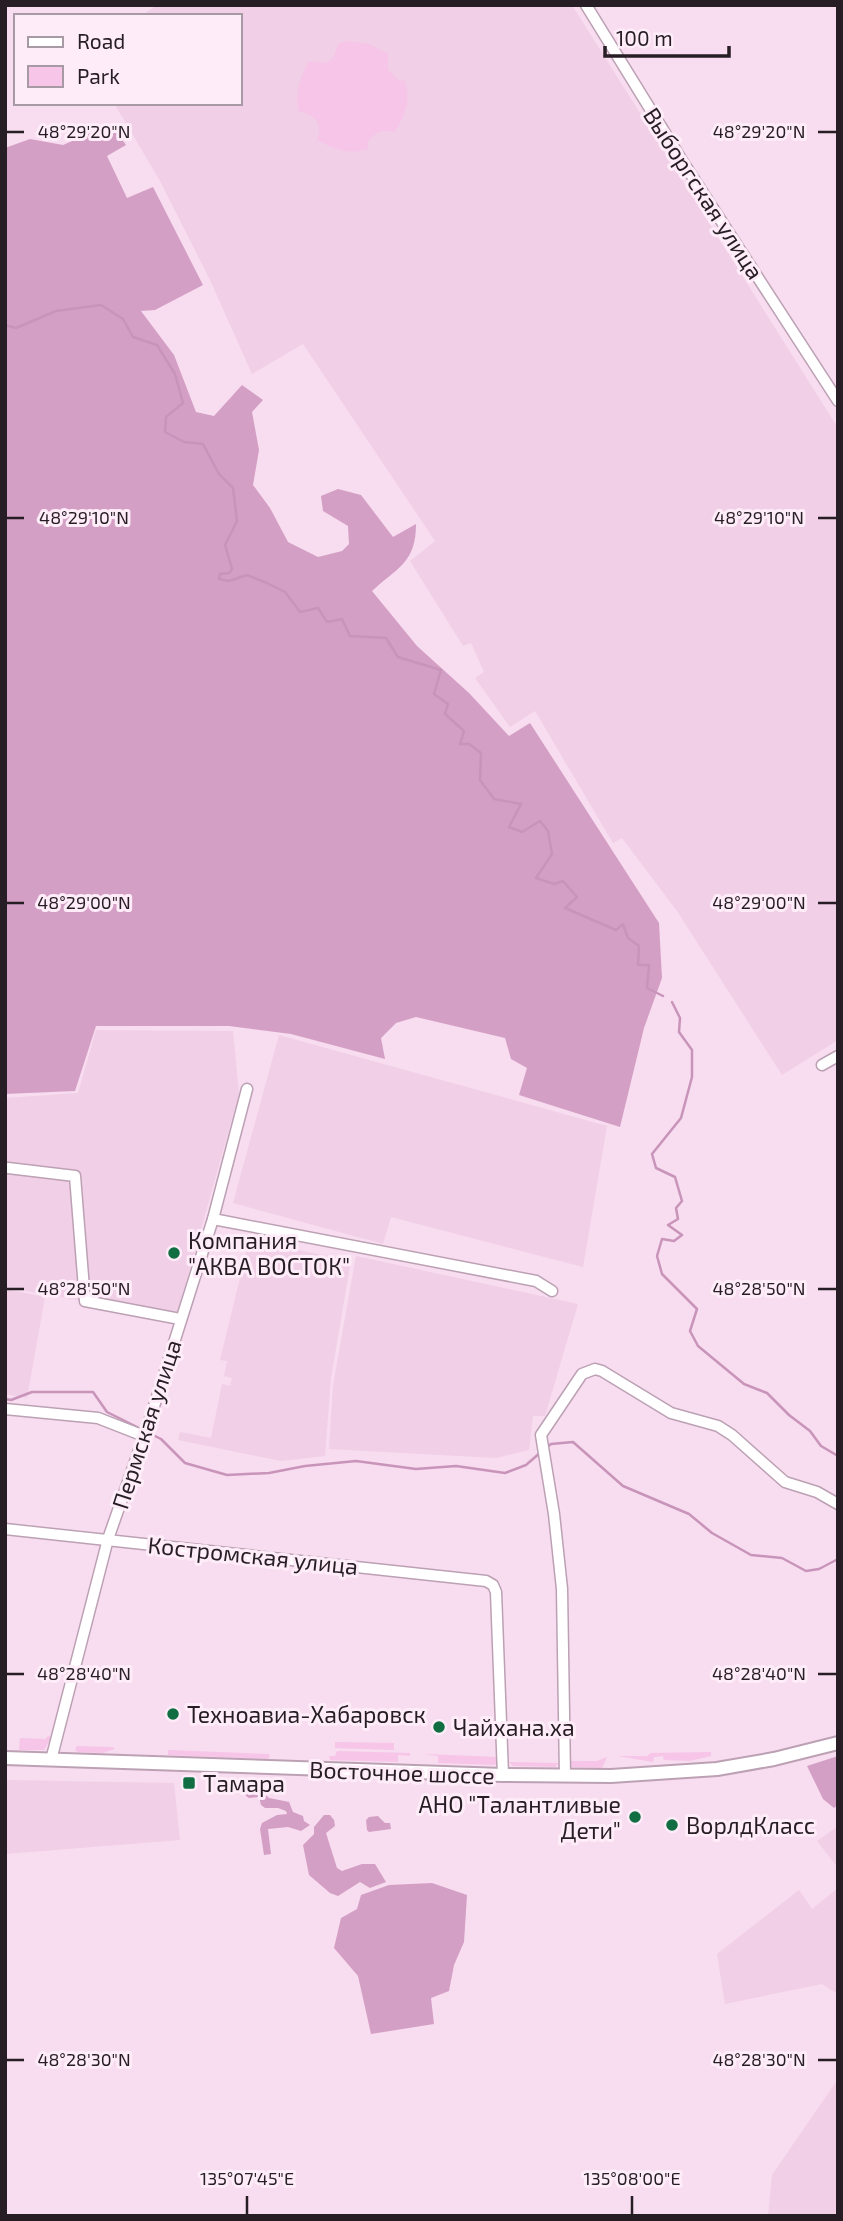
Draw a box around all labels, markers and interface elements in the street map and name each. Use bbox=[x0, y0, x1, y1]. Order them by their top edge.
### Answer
legend bbox=[14, 14, 242, 105]
scale bar bbox=[605, 14, 729, 58]
text: 100 m bbox=[616, 25, 673, 50]
text: Road bbox=[77, 28, 125, 53]
text: Park bbox=[77, 63, 120, 88]
street label: Выборгская улица bbox=[637, 102, 770, 285]
text: 48°29'20"N bbox=[38, 120, 130, 142]
text: 48°29'20"N bbox=[713, 120, 805, 142]
text: 48°29'10"N bbox=[39, 506, 129, 528]
text: 48°29'10"N bbox=[714, 506, 804, 528]
text: 48°29'00"N bbox=[37, 891, 131, 913]
text: 48°29'00"N bbox=[712, 891, 806, 913]
place label: Компания "АКВА ВОСТОК" bbox=[188, 1226, 350, 1280]
marker: Компания "АКВА ВОСТОК" bbox=[166, 1245, 182, 1261]
text: 48°28'50"N bbox=[38, 1277, 130, 1299]
text: 48°28'50"N bbox=[713, 1277, 805, 1299]
street label: Пермская улица bbox=[105, 1336, 188, 1513]
street label: Костромская улица bbox=[146, 1530, 360, 1581]
text: 48°28'40"N bbox=[37, 1662, 131, 1684]
text: 48°28'40"N bbox=[712, 1662, 806, 1684]
place label: Техноавиа-Хабаровск bbox=[187, 1700, 426, 1728]
marker: Техноавиа-Хабаровск bbox=[165, 1706, 181, 1722]
place label: Чайхана.ха bbox=[453, 1713, 575, 1741]
marker: Чайхана.ха bbox=[431, 1719, 447, 1735]
street label: Восточное шоссе bbox=[309, 1755, 495, 1789]
place label: Тамара bbox=[203, 1769, 285, 1797]
marker: Тамара bbox=[181, 1775, 197, 1791]
place label: АНО "Талантливые Дети" bbox=[418, 1790, 621, 1844]
marker: АНО "Талантливые Дети" bbox=[627, 1809, 643, 1825]
place label: ВорлдКласс bbox=[686, 1811, 815, 1839]
marker: ВорлдКласс bbox=[664, 1817, 680, 1833]
text: 48°28'30"N bbox=[37, 2048, 131, 2070]
text: 48°28'30"N bbox=[712, 2048, 806, 2070]
text: 135°07'45"E bbox=[200, 2167, 294, 2189]
text: 135°08'00"E bbox=[583, 2167, 681, 2189]

